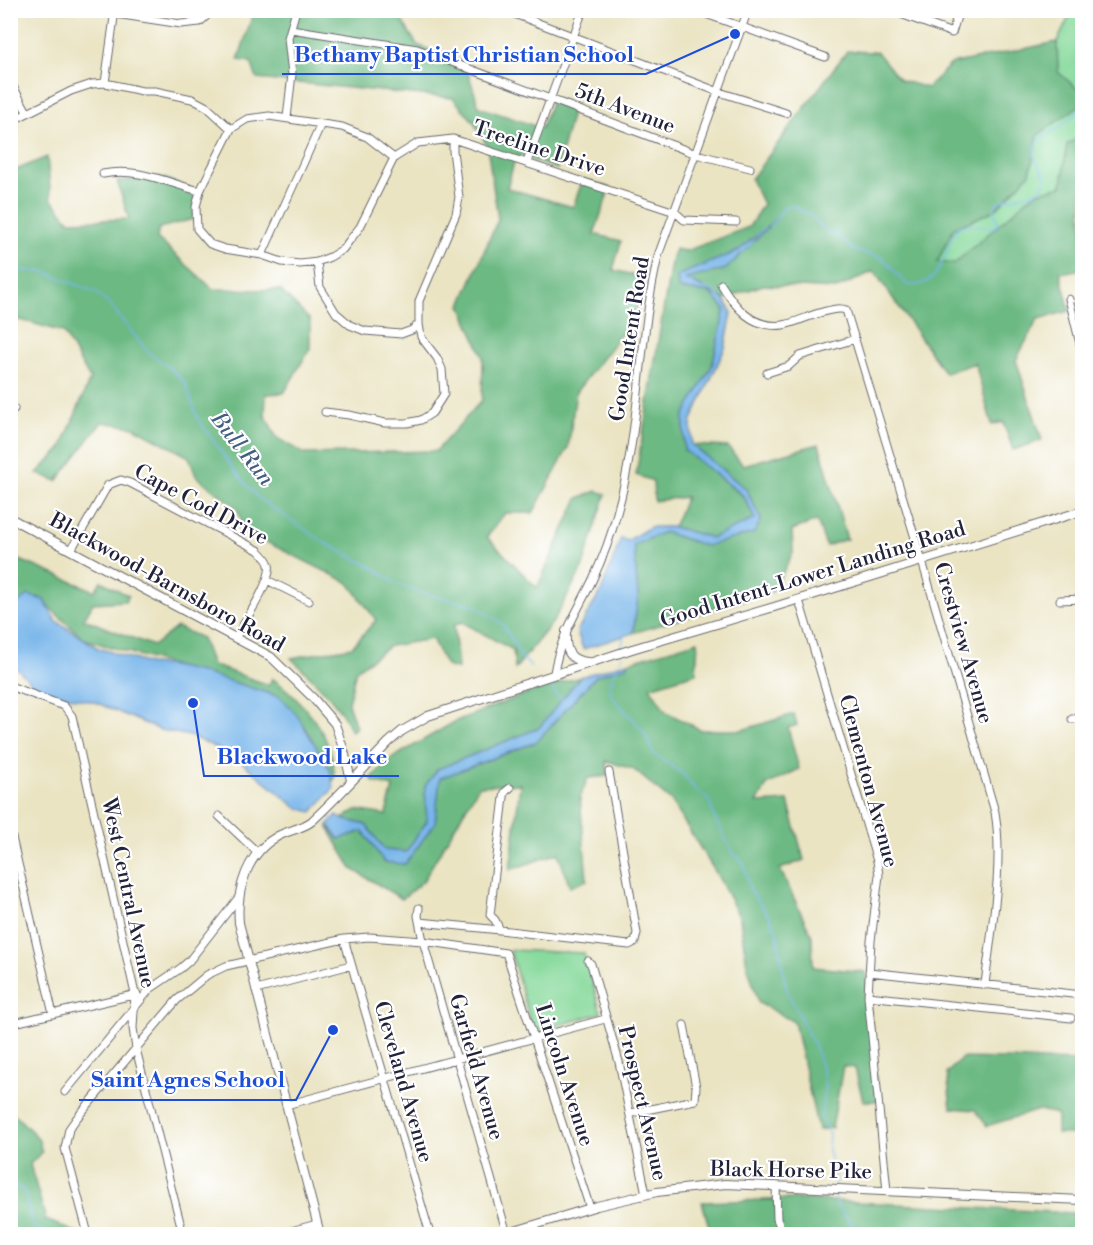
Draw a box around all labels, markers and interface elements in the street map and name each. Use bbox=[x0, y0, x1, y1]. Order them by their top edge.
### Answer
callout: Bethany Baptist Christian School bbox=[282, 34, 646, 74]
text: Bethany Baptist Christian School bbox=[294, 42, 634, 69]
street label: 5th Avenue bbox=[571, 78, 679, 140]
street label: Treeline Drive bbox=[469, 115, 609, 183]
street label: Good Intent Road bbox=[604, 255, 656, 423]
water label: Bull Run bbox=[204, 406, 280, 492]
street label: Cape Cod Drive bbox=[130, 459, 272, 551]
street label: Blackwood-Barnsboro Road bbox=[44, 507, 289, 659]
street label: Good Intent-Lower Landing Road bbox=[657, 516, 969, 634]
street label: Crestview Avenue bbox=[928, 559, 998, 727]
street label: Clementon Avenue bbox=[832, 692, 904, 870]
callout: Blackwood Lake bbox=[204, 736, 399, 776]
text: Blackwood Lake bbox=[217, 744, 388, 771]
street label: West Central Avenue bbox=[95, 795, 161, 990]
street label: Garfield Avenue bbox=[443, 991, 509, 1143]
street label: Cleveland Avenue bbox=[368, 998, 438, 1166]
street label: Lincoln Avenue bbox=[529, 1001, 599, 1149]
street label: Prospect Avenue bbox=[612, 1023, 672, 1183]
callout: Saint Agnes School bbox=[79, 1060, 296, 1100]
text: Saint Agnes School bbox=[91, 1067, 285, 1094]
street label: Black Horse Pike bbox=[709, 1157, 872, 1185]

